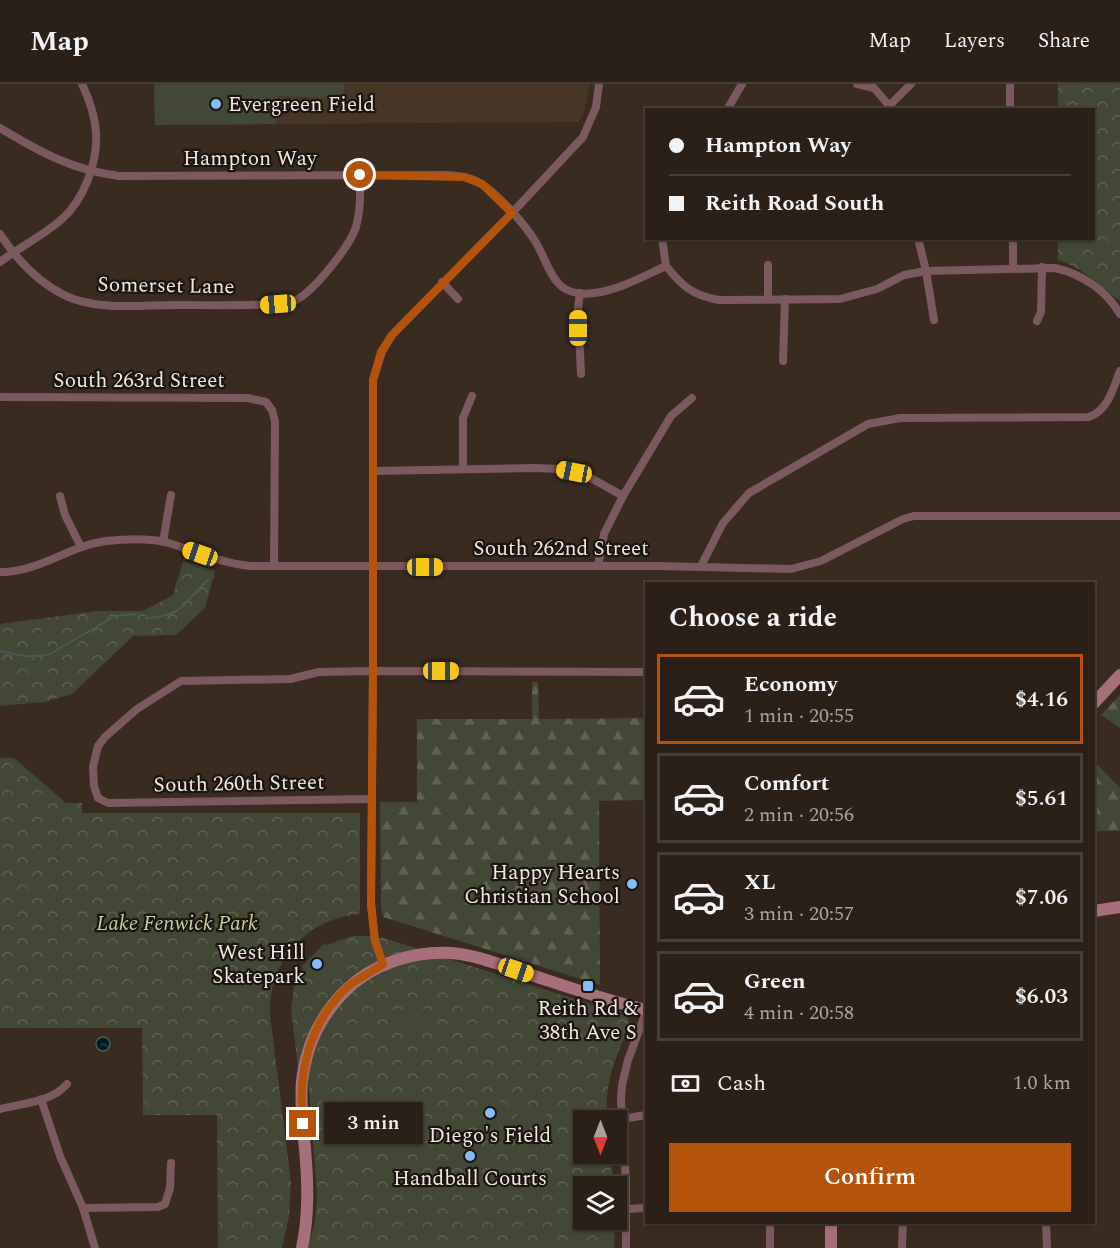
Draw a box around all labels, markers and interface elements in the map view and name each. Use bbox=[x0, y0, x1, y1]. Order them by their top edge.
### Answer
text: Map bbox=[30, 20, 89, 63]
text: Map bbox=[869, 25, 911, 57]
text: Layers bbox=[944, 25, 1005, 57]
text: Share bbox=[1038, 25, 1090, 57]
place label: Evergreen Field bbox=[228, 89, 375, 121]
marker: Evergreen Field bbox=[209, 97, 223, 111]
text: Hampton Way bbox=[705, 129, 851, 162]
street label: Hampton Way bbox=[183, 143, 318, 175]
route start bbox=[346, 161, 373, 188]
text: Reith Road South bbox=[705, 187, 884, 220]
street label: Somerset Lane bbox=[97, 269, 235, 303]
car bbox=[259, 294, 297, 314]
car bbox=[569, 310, 587, 346]
street label: South 263rd Street bbox=[53, 365, 225, 397]
car bbox=[555, 460, 593, 484]
street label: South 262nd Street bbox=[473, 533, 649, 565]
car bbox=[180, 540, 220, 568]
car bbox=[407, 558, 443, 576]
text: Choose a ride bbox=[669, 597, 837, 639]
car bbox=[423, 662, 459, 680]
text: Economy bbox=[744, 668, 837, 701]
icon: car bbox=[672, 672, 726, 726]
text: $4.16 bbox=[1015, 683, 1068, 716]
text: 1 min · 20:55 bbox=[744, 701, 854, 731]
street label: South 260th Street bbox=[153, 767, 325, 801]
text: Comfort bbox=[744, 767, 829, 800]
icon: car bbox=[672, 771, 726, 825]
text: $5.61 bbox=[1015, 782, 1068, 815]
text: 2 min · 20:56 bbox=[744, 800, 854, 830]
place label: Happy Hearts Christian School bbox=[464, 857, 620, 913]
text: XL bbox=[744, 866, 775, 899]
icon: car bbox=[672, 870, 726, 924]
marker: Happy Hearts Christian School bbox=[625, 877, 639, 891]
text: $7.06 bbox=[1015, 881, 1068, 914]
text: 3 min · 20:57 bbox=[744, 899, 854, 929]
park label: Lake Fenwick Park bbox=[96, 908, 258, 940]
place label: West Hill Skatepark bbox=[212, 937, 305, 993]
car bbox=[496, 956, 536, 984]
marker: West Hill Skatepark bbox=[310, 957, 324, 971]
text: Green bbox=[744, 965, 806, 998]
icon: car bbox=[672, 969, 726, 1023]
marker: Reith Rd & 38th Ave S bbox=[581, 979, 595, 993]
text: $6.03 bbox=[1015, 980, 1068, 1013]
place label: Reith Rd & 38th Ave S bbox=[538, 993, 639, 1049]
text: 4 min · 20:58 bbox=[744, 998, 854, 1028]
icon: cash bbox=[669, 1067, 702, 1100]
text: Cash bbox=[717, 1067, 766, 1100]
text: 1.0 km bbox=[1013, 1068, 1071, 1098]
callout: 3 min bbox=[324, 1103, 423, 1145]
marker: Diego's Field bbox=[483, 1106, 497, 1120]
text: 3 min bbox=[348, 1108, 399, 1138]
route end bbox=[289, 1110, 316, 1137]
north arrow bbox=[573, 1110, 627, 1164]
map controls bbox=[573, 1110, 627, 1230]
place label: Diego's Field bbox=[429, 1120, 551, 1152]
button: Confirm bbox=[669, 1143, 1071, 1212]
marker: Handball Courts bbox=[463, 1149, 477, 1163]
place label: Handball Courts bbox=[393, 1163, 547, 1195]
button: layers bbox=[573, 1176, 627, 1230]

